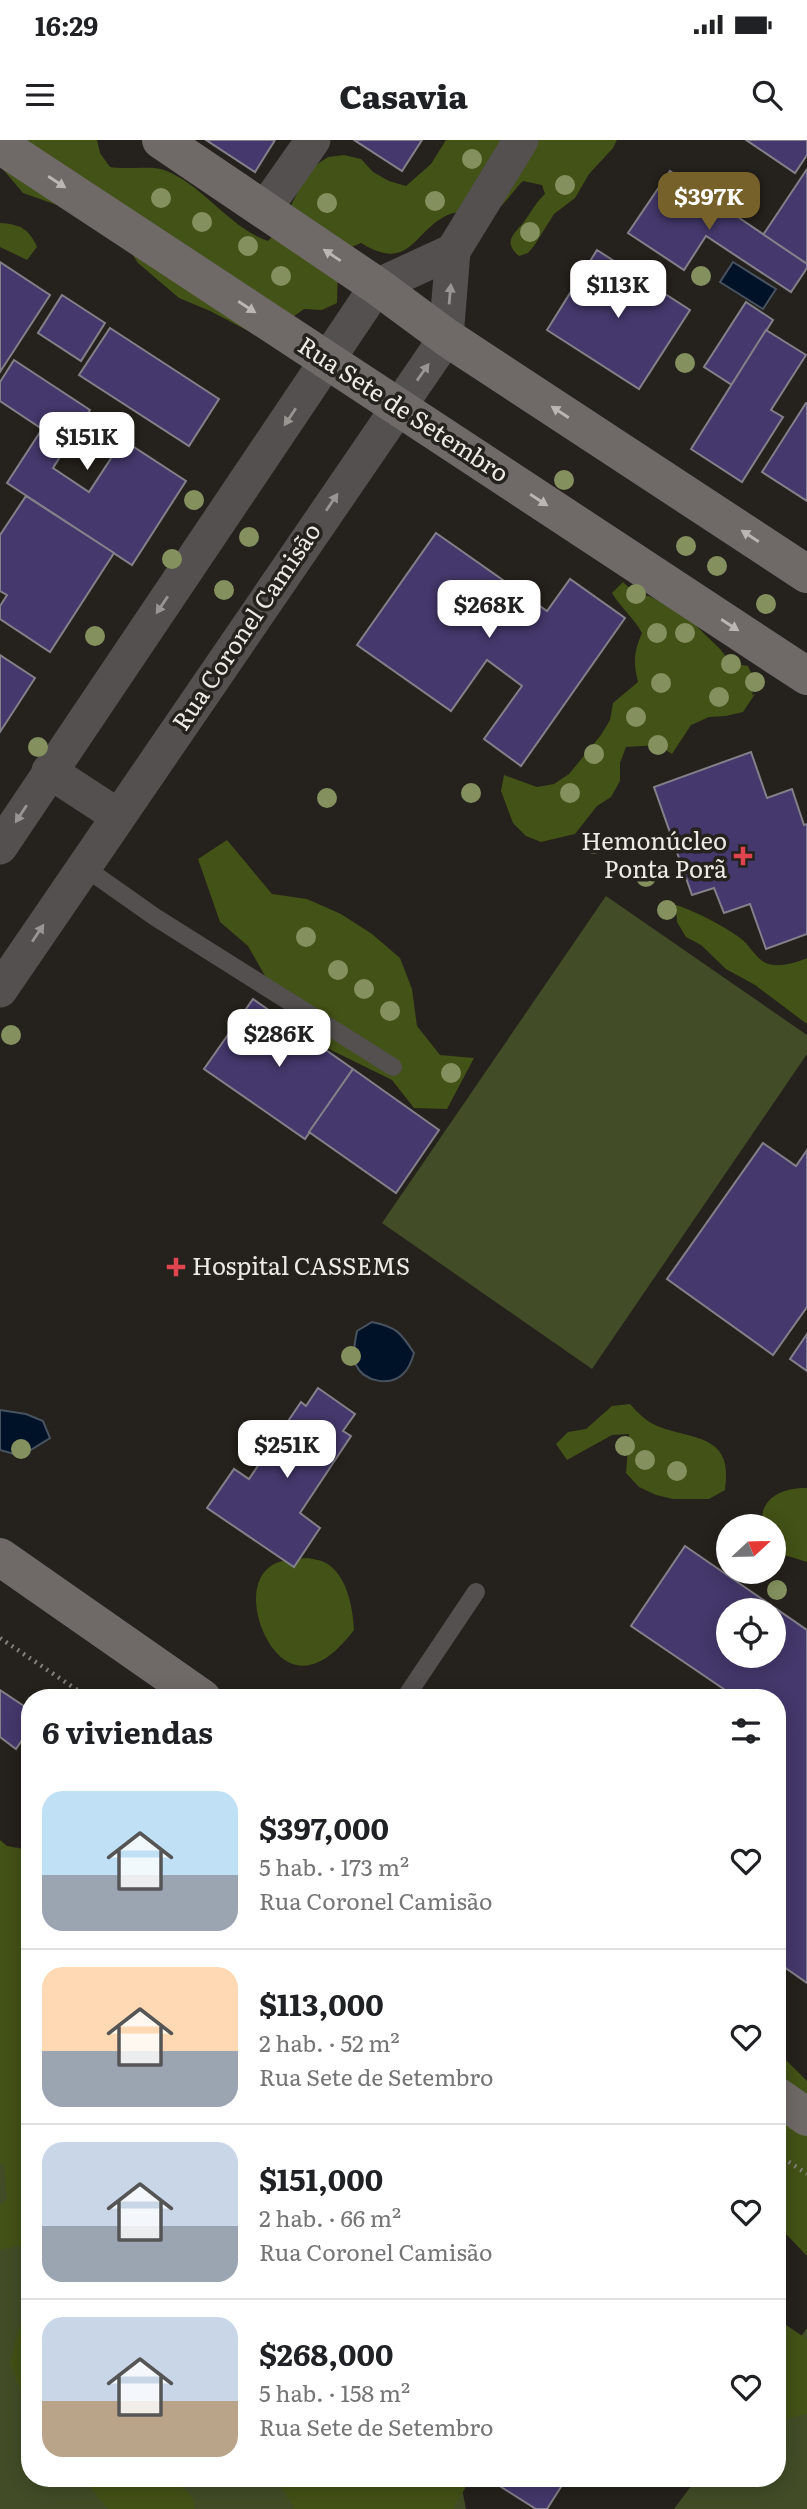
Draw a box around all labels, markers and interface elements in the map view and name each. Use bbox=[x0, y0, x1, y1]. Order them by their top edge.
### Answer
text: 16:29 bbox=[35, 5, 98, 44]
text: Casavia bbox=[339, 71, 468, 119]
icon: menu bbox=[21, 76, 59, 114]
icon: search bbox=[748, 76, 786, 114]
pin: $397K bbox=[660, 172, 758, 232]
one-way arrow bbox=[47, 176, 67, 189]
text: $397K bbox=[674, 178, 744, 212]
one-way arrow bbox=[323, 248, 341, 262]
pin: $113K bbox=[569, 260, 667, 320]
text: $113K bbox=[586, 266, 650, 300]
one-way arrow bbox=[445, 283, 456, 305]
one-way arrow bbox=[237, 301, 257, 314]
street label: Rua Sete de Setembro bbox=[292, 327, 516, 489]
one-way arrow bbox=[416, 363, 430, 381]
one-way arrow bbox=[550, 405, 570, 418]
one-way arrow bbox=[283, 408, 297, 426]
pin: $151K bbox=[38, 412, 136, 472]
text: $151K bbox=[55, 418, 119, 452]
one-way arrow bbox=[325, 493, 338, 512]
one-way arrow bbox=[530, 493, 549, 506]
street label: Rua Coronel Camisão bbox=[162, 515, 328, 736]
one-way arrow bbox=[740, 530, 760, 543]
pin: $268K bbox=[440, 580, 538, 640]
text: $268K bbox=[453, 586, 525, 620]
one-way arrow bbox=[156, 596, 169, 615]
one-way arrow bbox=[720, 618, 739, 631]
one-way arrow bbox=[15, 805, 28, 824]
place label: Hemonúcleo Ponta Porã bbox=[581, 822, 727, 885]
marker: Hemonúcleo Ponta Porã bbox=[733, 846, 753, 866]
one-way arrow bbox=[32, 923, 45, 943]
pin: $286K bbox=[230, 1010, 328, 1069]
text: $286K bbox=[243, 1015, 315, 1049]
place label: Hospital CASSEMS bbox=[192, 1247, 410, 1282]
marker: Hospital CASSEMS bbox=[166, 1257, 186, 1277]
pin: $251K bbox=[238, 1420, 336, 1480]
text: $251K bbox=[254, 1426, 320, 1460]
north arrow bbox=[716, 1514, 786, 1584]
map controls bbox=[716, 1514, 786, 1668]
button: locate bbox=[716, 1598, 786, 1668]
text: 6 viviendas bbox=[42, 1709, 213, 1753]
icon: filters bbox=[727, 1712, 765, 1750]
text: $397,000 bbox=[259, 1805, 389, 1849]
icon: home bbox=[98, 1819, 182, 1903]
icon: heart bbox=[727, 1842, 765, 1880]
text: 5 hab. · 173 m² bbox=[259, 1849, 409, 1883]
text: Rua Coronel Camisão bbox=[259, 1883, 493, 1917]
text: $113,000 bbox=[259, 1981, 384, 2025]
icon: home bbox=[98, 1995, 182, 2079]
icon: heart bbox=[727, 2018, 765, 2056]
text: 2 hab. · 52 m² bbox=[259, 2025, 400, 2059]
text: Rua Sete de Setembro bbox=[259, 2059, 493, 2093]
text: $151,000 bbox=[259, 2156, 383, 2200]
icon: home bbox=[98, 2170, 182, 2254]
icon: heart bbox=[727, 2193, 765, 2231]
text: 2 hab. · 66 m² bbox=[259, 2200, 401, 2234]
text: Rua Coronel Camisão bbox=[259, 2234, 493, 2268]
text: $268,000 bbox=[259, 2331, 393, 2375]
icon: home bbox=[98, 2345, 182, 2429]
icon: heart bbox=[727, 2368, 765, 2406]
text: 5 hab. · 158 m² bbox=[259, 2375, 410, 2409]
text: Rua Sete de Setembro bbox=[259, 2409, 493, 2443]

